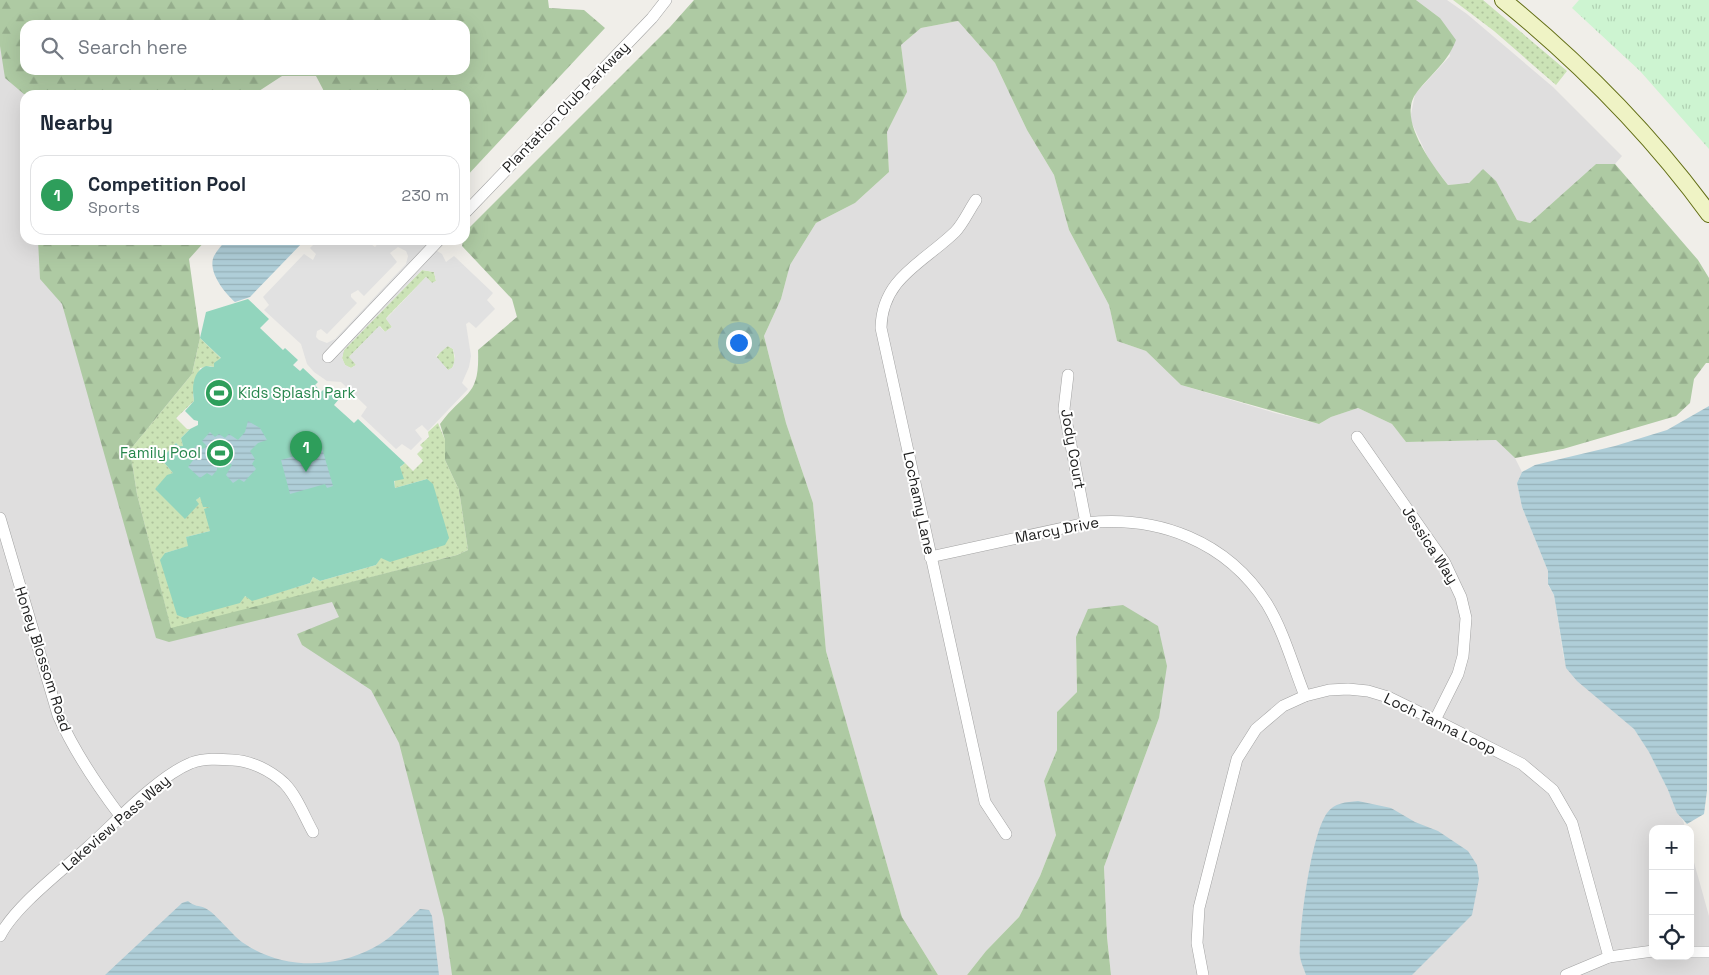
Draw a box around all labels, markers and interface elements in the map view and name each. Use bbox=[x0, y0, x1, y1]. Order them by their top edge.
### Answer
search box bbox=[20, 20, 470, 75]
icon: search bbox=[38, 34, 66, 62]
text: Search here bbox=[78, 35, 188, 60]
street label: Plantation Club Parkway bbox=[498, 37, 633, 176]
text: Nearby bbox=[40, 109, 113, 136]
text: Competition Pool bbox=[88, 172, 246, 197]
text: 1 bbox=[53, 185, 61, 206]
text: 230 m bbox=[402, 185, 449, 206]
text: Sports bbox=[88, 197, 140, 218]
your location bbox=[726, 330, 752, 356]
sports icon: Kids Splash Park bbox=[204, 378, 234, 408]
place label: Kids Splash Park bbox=[238, 383, 355, 402]
street label: Jody Court bbox=[1057, 407, 1090, 491]
pin: 1 bbox=[290, 431, 322, 472]
sports icon: Family Pool bbox=[205, 438, 235, 468]
place label: Family Pool bbox=[120, 443, 201, 462]
street label: Lochamy Lane bbox=[899, 450, 940, 556]
street label: Jessica Way bbox=[1398, 502, 1463, 587]
street label: Marcy Drive bbox=[1013, 512, 1101, 547]
street label: Honey Blossom Road bbox=[11, 584, 76, 734]
street label: Loch Tanna Loop bbox=[1381, 688, 1499, 759]
street label: Lakeview Pass Way bbox=[58, 771, 174, 875]
map controls bbox=[1649, 825, 1694, 960]
button: + bbox=[1649, 825, 1694, 870]
button: − bbox=[1649, 870, 1694, 915]
button: locate bbox=[1649, 915, 1694, 960]

